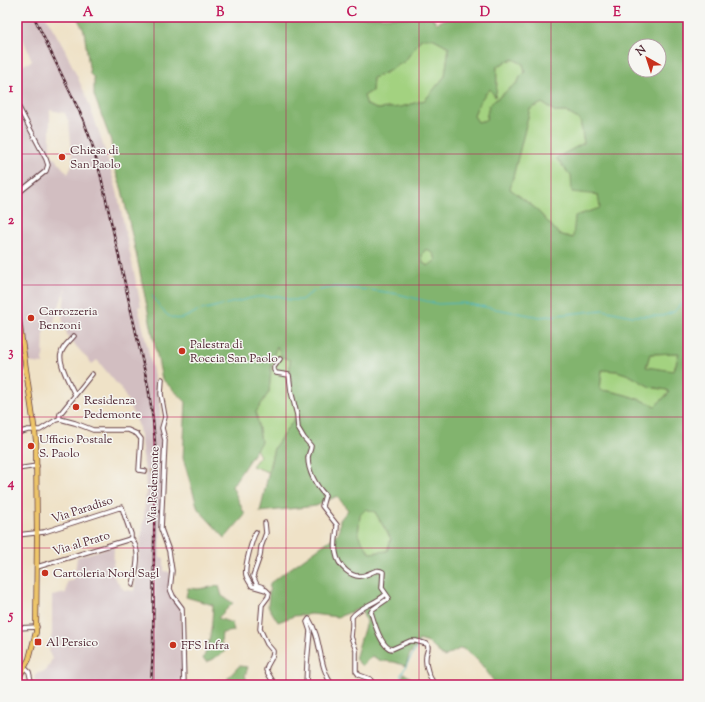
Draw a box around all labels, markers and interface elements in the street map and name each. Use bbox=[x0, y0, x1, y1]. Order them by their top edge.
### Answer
text: A bbox=[83, 4, 94, 22]
text: B bbox=[216, 4, 225, 22]
text: C bbox=[347, 4, 357, 22]
text: D bbox=[480, 4, 490, 22]
text: E bbox=[613, 4, 621, 22]
north arrow bbox=[627, 38, 667, 78]
text: N bbox=[632, 42, 650, 61]
text: 1 bbox=[9, 80, 14, 98]
place label: Chiesa di San Paolo bbox=[70, 142, 121, 174]
marker: Chiesa di San Paolo bbox=[57, 152, 67, 162]
text: 2 bbox=[8, 212, 15, 230]
place label: Carrozzeria Benzoni bbox=[39, 303, 98, 335]
marker: Carrozzeria Benzoni bbox=[26, 313, 36, 323]
place label: Palestra di Roccia San Paolo bbox=[190, 336, 278, 368]
text: 3 bbox=[8, 344, 14, 362]
marker: Palestra di Roccia San Paolo bbox=[177, 346, 187, 356]
place label: Residenza Pedemonte bbox=[84, 392, 142, 424]
marker: Residenza Pedemonte bbox=[71, 402, 81, 412]
place label: Ufficio Postale S. Paolo bbox=[39, 431, 113, 463]
marker: Ufficio Postale S. Paolo bbox=[26, 441, 36, 451]
street label: Via Pedemonte bbox=[144, 446, 164, 524]
text: 4 bbox=[7, 475, 15, 493]
street label: Via Paradiso bbox=[49, 491, 116, 528]
street label: Via al Prato bbox=[50, 527, 113, 561]
place label: Cartoleria Nord Sagl bbox=[53, 565, 160, 583]
marker: Cartoleria Nord Sagl bbox=[40, 568, 50, 578]
text: 5 bbox=[8, 607, 14, 625]
place label: Al Persico bbox=[46, 634, 98, 652]
marker: Al Persico bbox=[33, 637, 43, 647]
place label: FFS Infra bbox=[181, 637, 230, 655]
marker: FFS Infra bbox=[168, 640, 178, 650]

